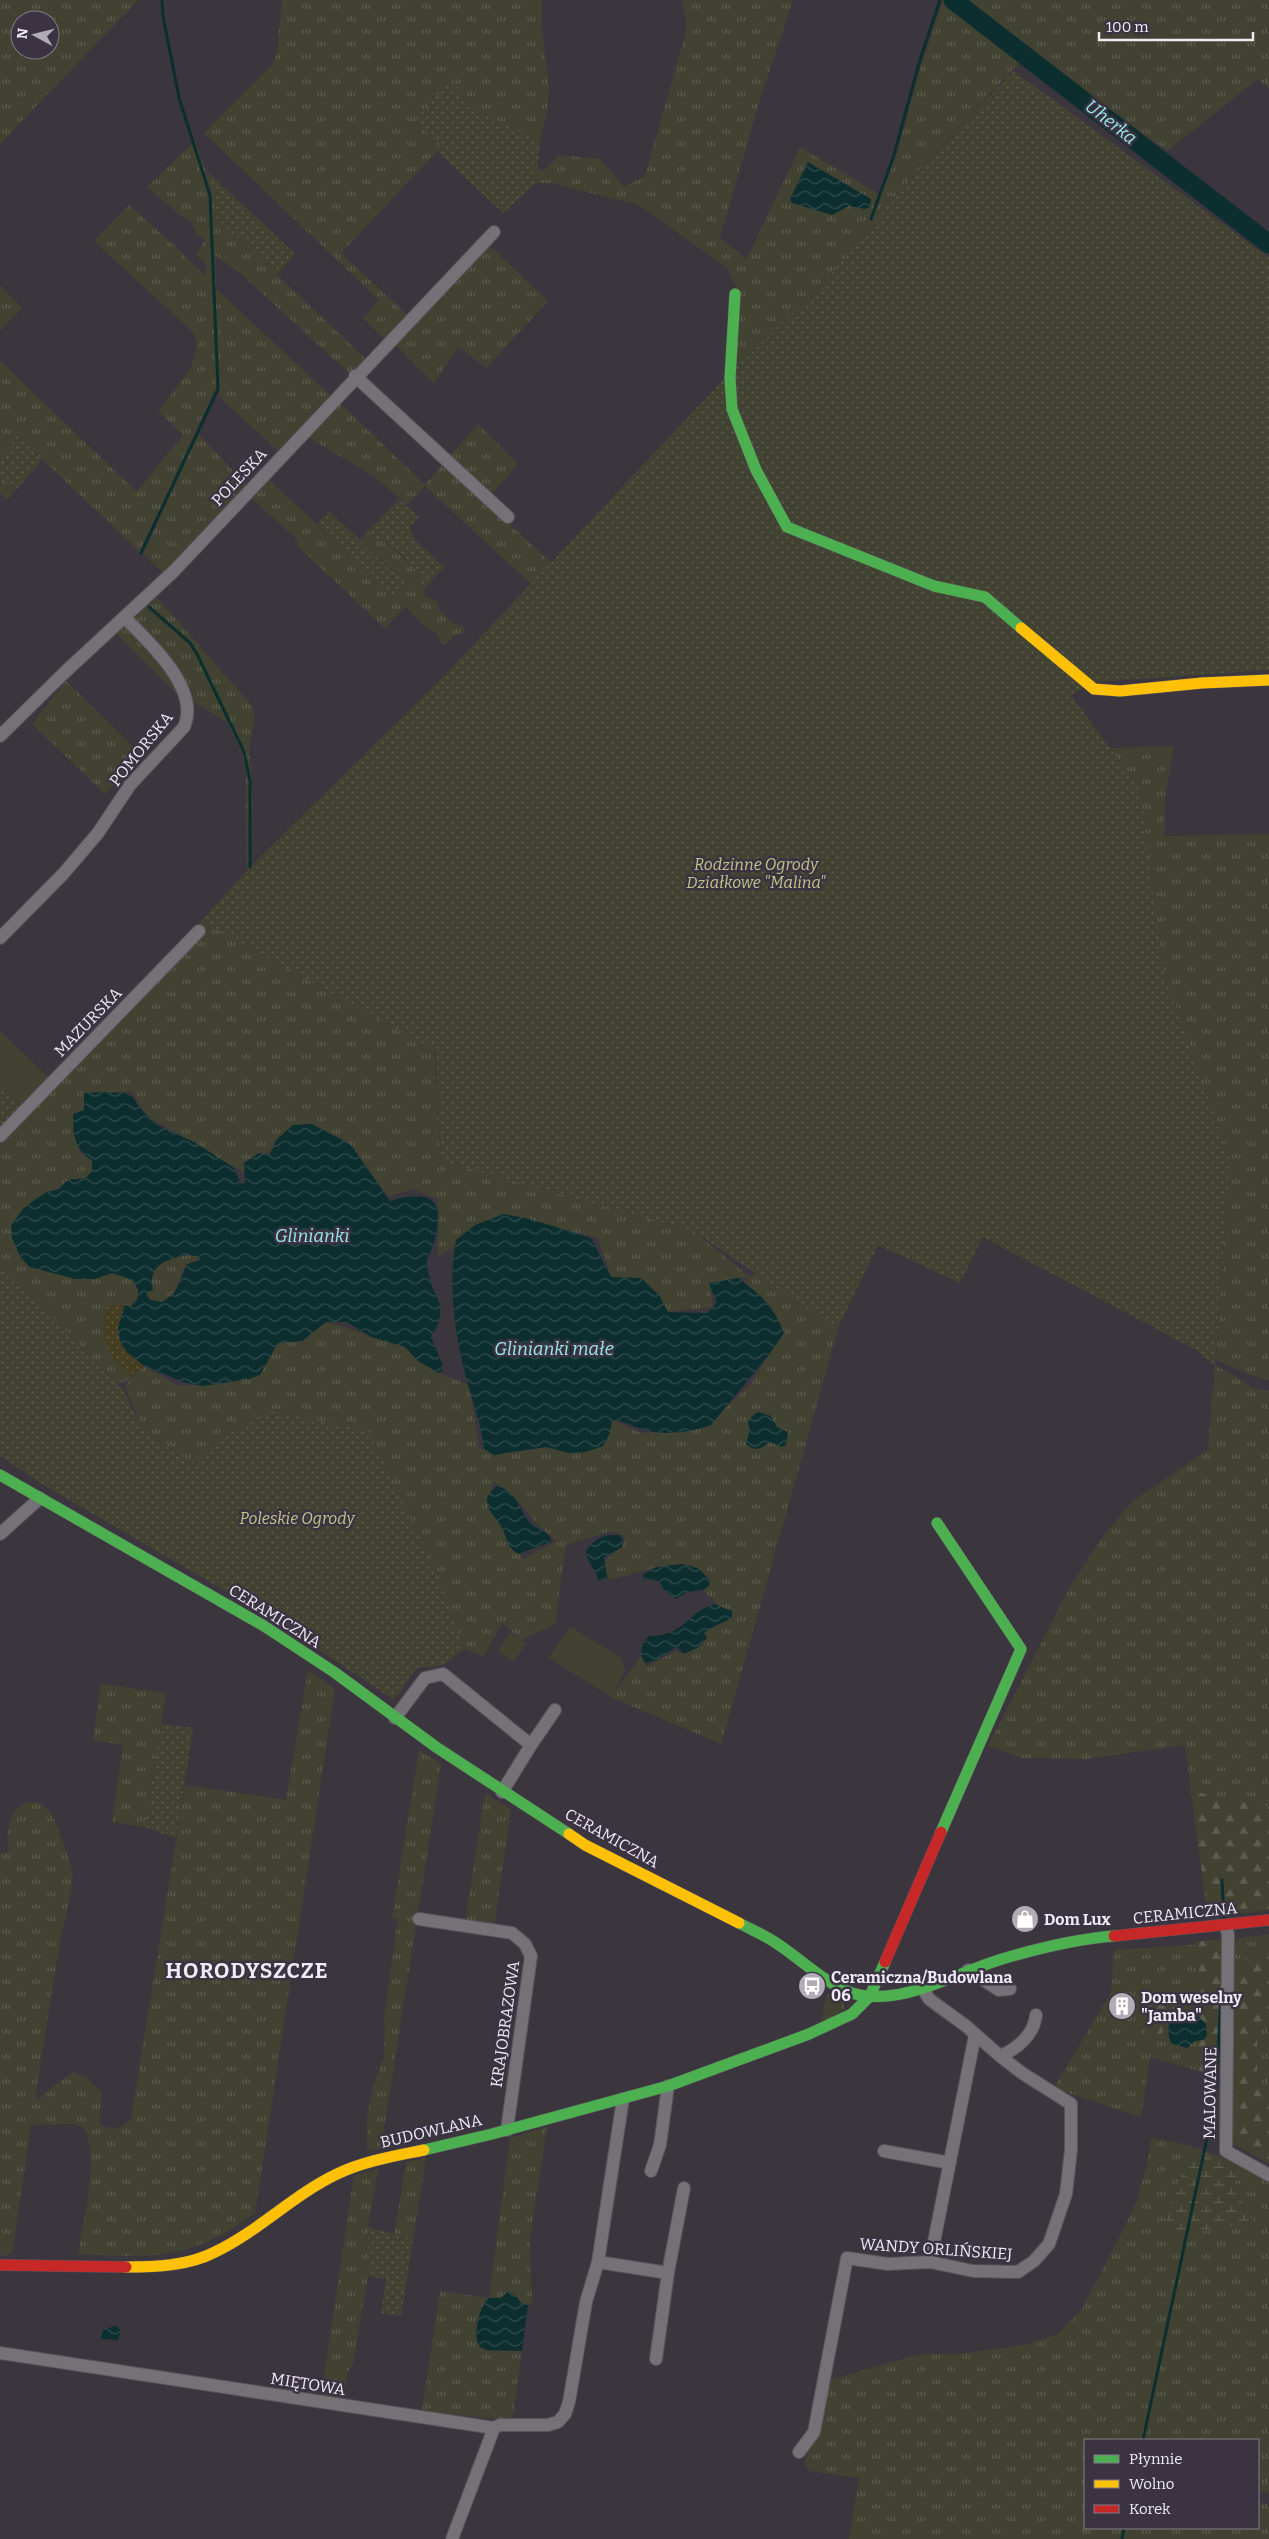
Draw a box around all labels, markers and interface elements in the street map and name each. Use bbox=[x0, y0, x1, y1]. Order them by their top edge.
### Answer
north arrow bbox=[10, 10, 60, 60]
scale bar bbox=[1099, 10, 1253, 42]
text: 100 m bbox=[1106, 18, 1149, 36]
text: N bbox=[13, 27, 32, 40]
water label: Uherka bbox=[1081, 95, 1141, 149]
street label: POLESKA bbox=[208, 444, 271, 510]
street label: POMORSKA bbox=[105, 708, 177, 790]
park label: Rodzinne Ogrody Działkowe "Malina" bbox=[686, 855, 827, 892]
street label: MAZURSKA bbox=[50, 983, 126, 1060]
water label: Glinianki bbox=[275, 1225, 349, 1247]
water label: Glinianki małe bbox=[494, 1338, 614, 1360]
park label: Poleskie Ogrody bbox=[239, 1509, 355, 1528]
street label: CERAMICZNA bbox=[225, 1580, 325, 1652]
street label: CERAMICZNA bbox=[562, 1804, 663, 1872]
street label: CERAMICZNA bbox=[1132, 1898, 1239, 1928]
shop icon: Dom Lux bbox=[1010, 1904, 1040, 1934]
place label: Dom Lux bbox=[1044, 1910, 1111, 1929]
district label: HORODYSZCZE bbox=[166, 1958, 328, 1984]
street label: KRAJOBRAZOWA bbox=[487, 1959, 523, 2088]
place label: Ceramiczna/Budowlana 06 bbox=[831, 1968, 1013, 2005]
bus stop icon: Ceramiczna/Budowlana 06 bbox=[797, 1971, 827, 2001]
place label: Dom weselny "Jamba" bbox=[1141, 1988, 1242, 2025]
building icon: Dom weselny "Jamba" bbox=[1107, 1991, 1137, 2021]
street label: MALOWANE bbox=[1200, 2047, 1220, 2139]
street label: BUDOWLANA bbox=[378, 2110, 484, 2152]
street label: WANDY ORLIŃSKIEJ bbox=[859, 2233, 1013, 2264]
street label: MIĘTOWA bbox=[269, 2369, 347, 2399]
legend bbox=[1084, 2439, 1259, 2529]
text: Płynnie bbox=[1129, 2450, 1183, 2468]
text: Wolno bbox=[1129, 2475, 1174, 2493]
text: Korek bbox=[1129, 2500, 1171, 2518]

